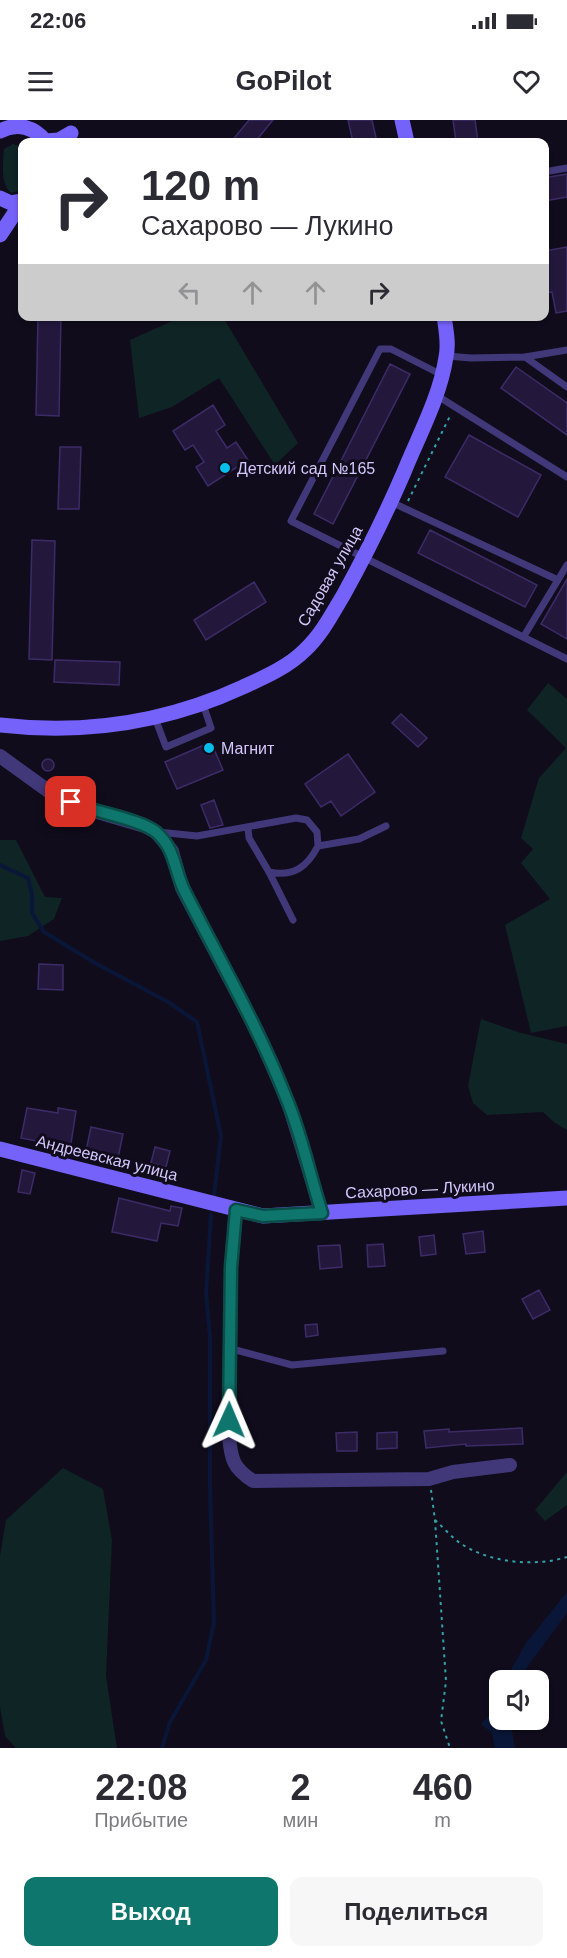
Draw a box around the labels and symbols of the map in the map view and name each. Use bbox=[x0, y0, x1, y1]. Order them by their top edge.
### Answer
place label: Детский сад №165 bbox=[237, 460, 375, 477]
marker: Детский сад №165 bbox=[218, 461, 232, 475]
street label: Садовая улица bbox=[294, 523, 366, 629]
place label: Магнит bbox=[221, 740, 275, 757]
marker: Магнит bbox=[202, 741, 216, 755]
pin bbox=[45, 776, 96, 827]
street label: Андреевская улица bbox=[34, 1132, 180, 1184]
street label: Сахарово — Лукино bbox=[345, 1177, 495, 1201]
position arrow bbox=[197, 1388, 261, 1452]

